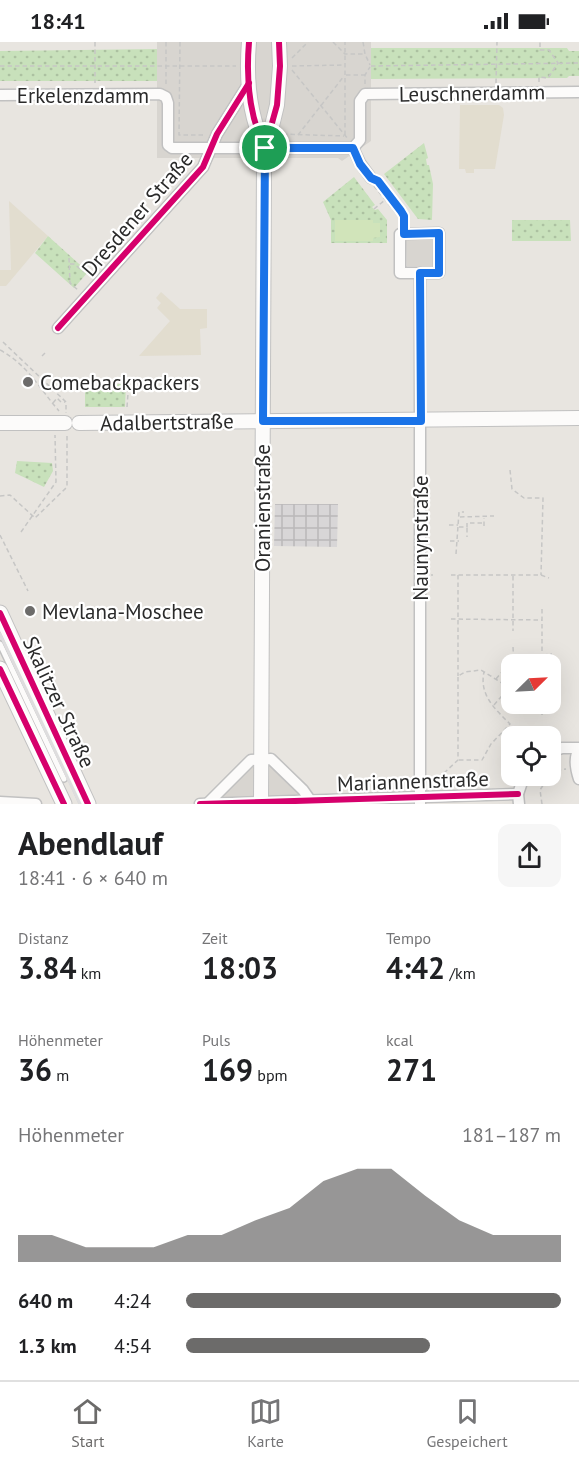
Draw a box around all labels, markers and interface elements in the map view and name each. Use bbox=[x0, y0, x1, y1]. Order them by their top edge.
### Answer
text: 18:41 bbox=[30, 7, 86, 35]
street label: Leuschnerdamm bbox=[399, 78, 545, 108]
street label: Erkelenzdamm bbox=[17, 82, 149, 109]
pin bbox=[239, 122, 290, 173]
icon: arrive bbox=[248, 131, 281, 164]
street label: Dresdener Straße bbox=[76, 146, 198, 282]
place label: Comebackpackers bbox=[40, 369, 199, 396]
marker: Comebackpackers bbox=[21, 375, 35, 389]
street label: Adalbertstraße bbox=[100, 407, 234, 437]
street label: Oranienstraße bbox=[249, 444, 276, 572]
street label: Naunynstraße bbox=[407, 475, 434, 601]
place label: Mevlana-Moschee bbox=[42, 598, 204, 625]
marker: Mevlana-Moschee bbox=[23, 604, 37, 618]
street label: Skalitzer Straße bbox=[17, 632, 101, 772]
north arrow bbox=[501, 654, 561, 714]
map controls bbox=[501, 654, 561, 786]
button: locate bbox=[501, 726, 561, 786]
street label: Mariannenstraße bbox=[337, 765, 489, 797]
text: Abendlauf bbox=[18, 821, 163, 864]
button: share bbox=[498, 824, 561, 887]
text: 18:41 · 6 × 640 m bbox=[18, 865, 168, 891]
text: Distanz bbox=[18, 928, 69, 948]
text: Zeit bbox=[202, 928, 228, 948]
text: Tempo bbox=[386, 928, 431, 948]
text: 3.84 bbox=[18, 948, 76, 987]
text: 18:03 bbox=[202, 948, 278, 987]
text: 4:42 bbox=[386, 948, 445, 987]
text: km bbox=[76, 963, 101, 983]
text: /km bbox=[445, 963, 476, 983]
text: Höhenmeter bbox=[18, 1030, 103, 1050]
text: Puls bbox=[202, 1030, 230, 1050]
text: kcal bbox=[386, 1030, 413, 1050]
text: 36 bbox=[18, 1050, 52, 1089]
text: 169 bbox=[202, 1050, 253, 1089]
text: 271 bbox=[386, 1050, 437, 1089]
text: m bbox=[52, 1065, 69, 1085]
text: bpm bbox=[253, 1065, 288, 1085]
text: Höhenmeter bbox=[18, 1122, 124, 1148]
text: 181–187 m bbox=[462, 1122, 561, 1148]
text: 640 m bbox=[18, 1288, 73, 1314]
text: 4:24 bbox=[114, 1288, 151, 1314]
text: 1.3 km bbox=[18, 1333, 77, 1359]
text: 4:54 bbox=[114, 1333, 151, 1359]
tab: Start bbox=[71, 1395, 105, 1451]
tab: Karte bbox=[247, 1395, 284, 1451]
tab: Gespeichert bbox=[426, 1395, 508, 1451]

